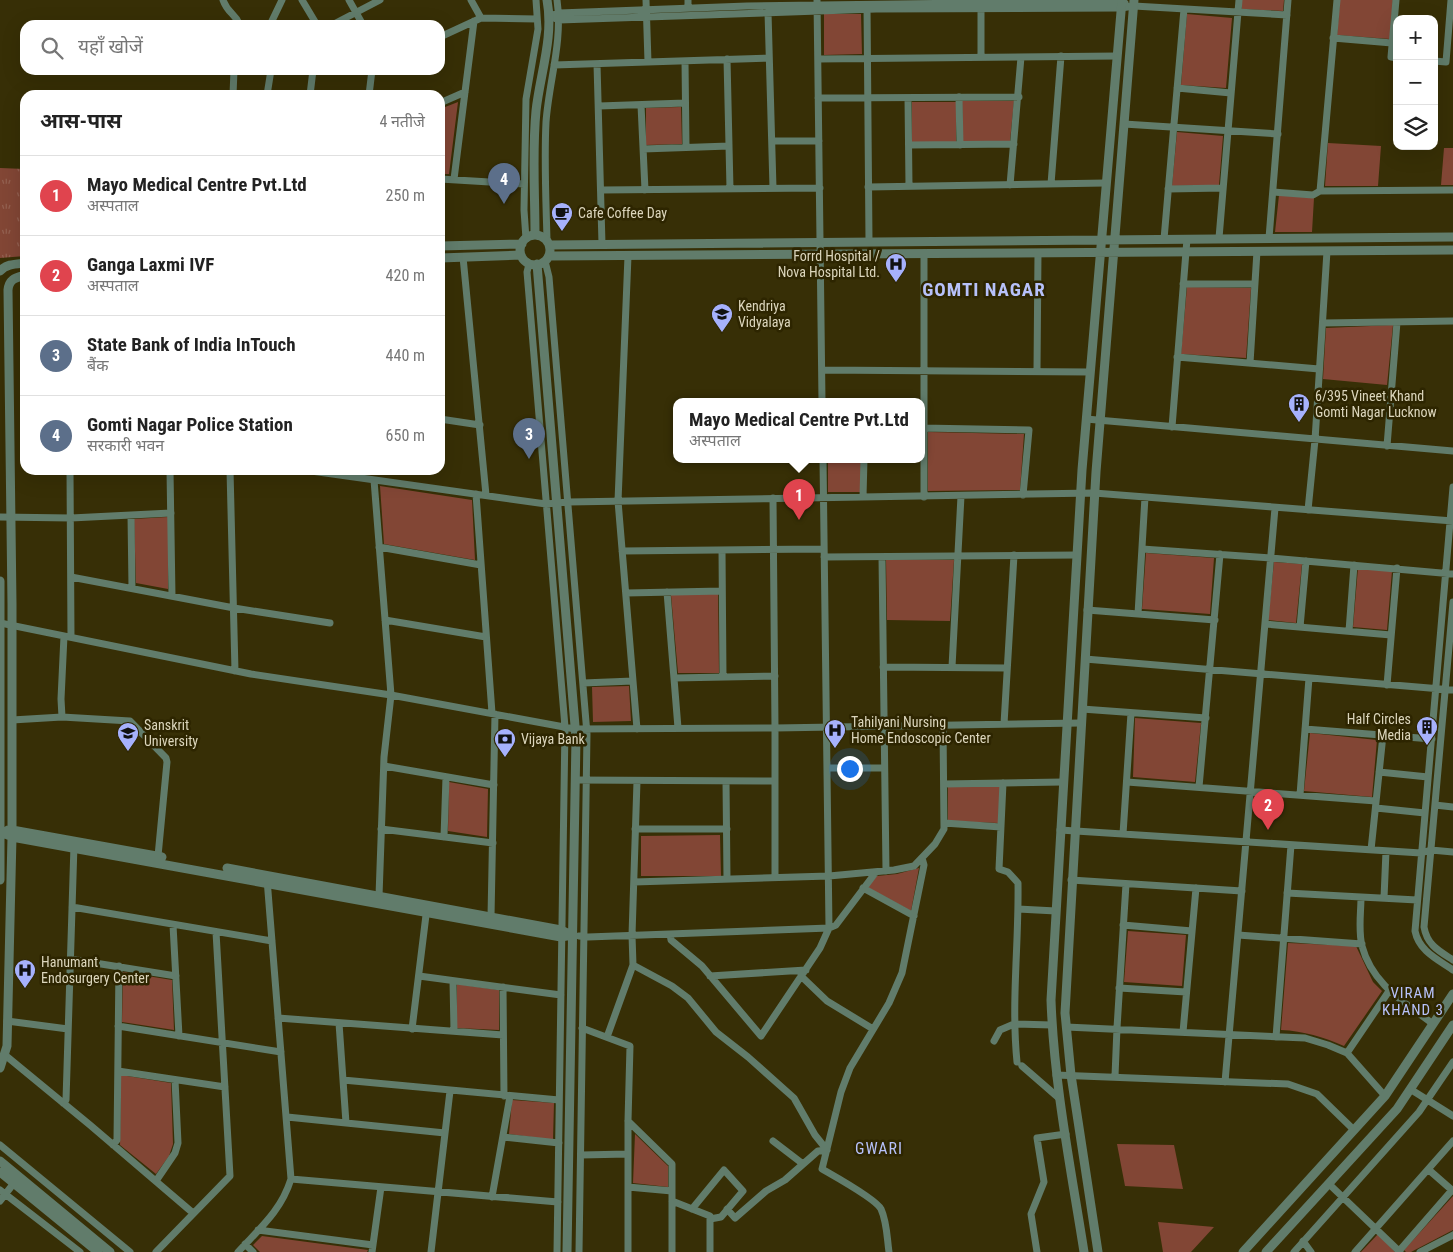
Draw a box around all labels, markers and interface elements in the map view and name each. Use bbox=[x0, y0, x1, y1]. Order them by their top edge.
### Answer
map controls bbox=[1393, 15, 1438, 150]
button: + bbox=[1393, 15, 1438, 60]
search box bbox=[20, 20, 445, 75]
icon: search bbox=[38, 34, 66, 62]
text: यहाँ खोजें bbox=[78, 35, 143, 58]
button: − bbox=[1393, 60, 1438, 105]
button: layers bbox=[1393, 105, 1438, 150]
text: आस-पास bbox=[40, 109, 122, 133]
text: 4 नतीजे bbox=[379, 112, 425, 131]
pin: 4 bbox=[488, 163, 520, 204]
text: Mayo Medical Centre Pvt.Ltd bbox=[87, 173, 307, 196]
text: 1 bbox=[52, 186, 60, 205]
text: 250 m bbox=[386, 186, 425, 205]
text: अस्पताल bbox=[87, 196, 139, 215]
cafe icon: Cafe Coffee Day bbox=[550, 201, 574, 232]
place label: Cafe Coffee Day bbox=[578, 205, 667, 221]
place label: Forrd Hospital / Nova Hospital Ltd. bbox=[778, 248, 880, 280]
hospital icon: Forrd Hospital / Nova Hospital Ltd. bbox=[884, 252, 908, 283]
text: Ganga Laxmi IVF bbox=[87, 253, 214, 276]
text: 2 bbox=[52, 266, 60, 285]
text: 420 m bbox=[386, 266, 425, 285]
text: अस्पताल bbox=[87, 276, 139, 295]
district label: GOMTI NAGAR bbox=[922, 278, 1046, 301]
place label: Kendriya Vidyalaya bbox=[738, 298, 791, 330]
school or university icon: Kendriya Vidyalaya bbox=[710, 302, 734, 333]
text: State Bank of India InTouch bbox=[87, 333, 296, 356]
text: 3 bbox=[52, 346, 60, 365]
text: 440 m bbox=[386, 346, 425, 365]
text: बैंक bbox=[87, 356, 108, 375]
place label: 6/395 Vineet Khand Gomti Nagar Lucknow bbox=[1315, 388, 1437, 420]
building icon: 6/395 Vineet Khand Gomti Nagar Lucknow bbox=[1287, 392, 1311, 423]
popup bbox=[673, 398, 925, 463]
text: Mayo Medical Centre Pvt.Ltd bbox=[689, 408, 909, 431]
text: Gomti Nagar Police Station bbox=[87, 413, 293, 436]
pin: 3 bbox=[513, 418, 545, 459]
text: 4 bbox=[52, 426, 60, 445]
text: 650 m bbox=[386, 426, 425, 445]
text: अस्पताल bbox=[689, 431, 741, 450]
text: सरकारी भवन bbox=[87, 436, 164, 455]
pin: 1 bbox=[783, 479, 815, 520]
place label: Half Circles Media bbox=[1347, 711, 1411, 743]
place label: Tahilyani Nursing Home Endoscopic Center bbox=[851, 714, 991, 746]
building icon: Half Circles Media bbox=[1415, 715, 1439, 746]
place label: Sanskrit University bbox=[144, 717, 198, 749]
hospital icon: Tahilyani Nursing Home Endoscopic Center bbox=[823, 718, 847, 749]
school or university icon: Sanskrit University bbox=[116, 721, 140, 752]
bank icon: Vijaya Bank bbox=[493, 727, 517, 758]
place label: Vijaya Bank bbox=[521, 731, 586, 747]
your location bbox=[837, 756, 863, 782]
pin: 2 bbox=[1252, 789, 1284, 830]
place label: Hanumant Endosurgery Center bbox=[41, 954, 149, 986]
hospital icon: Hanumant Endosurgery Center bbox=[13, 958, 37, 989]
district label: VIRAM KHAND 3 bbox=[1382, 984, 1444, 1019]
district label: GWARI bbox=[855, 1139, 903, 1158]

